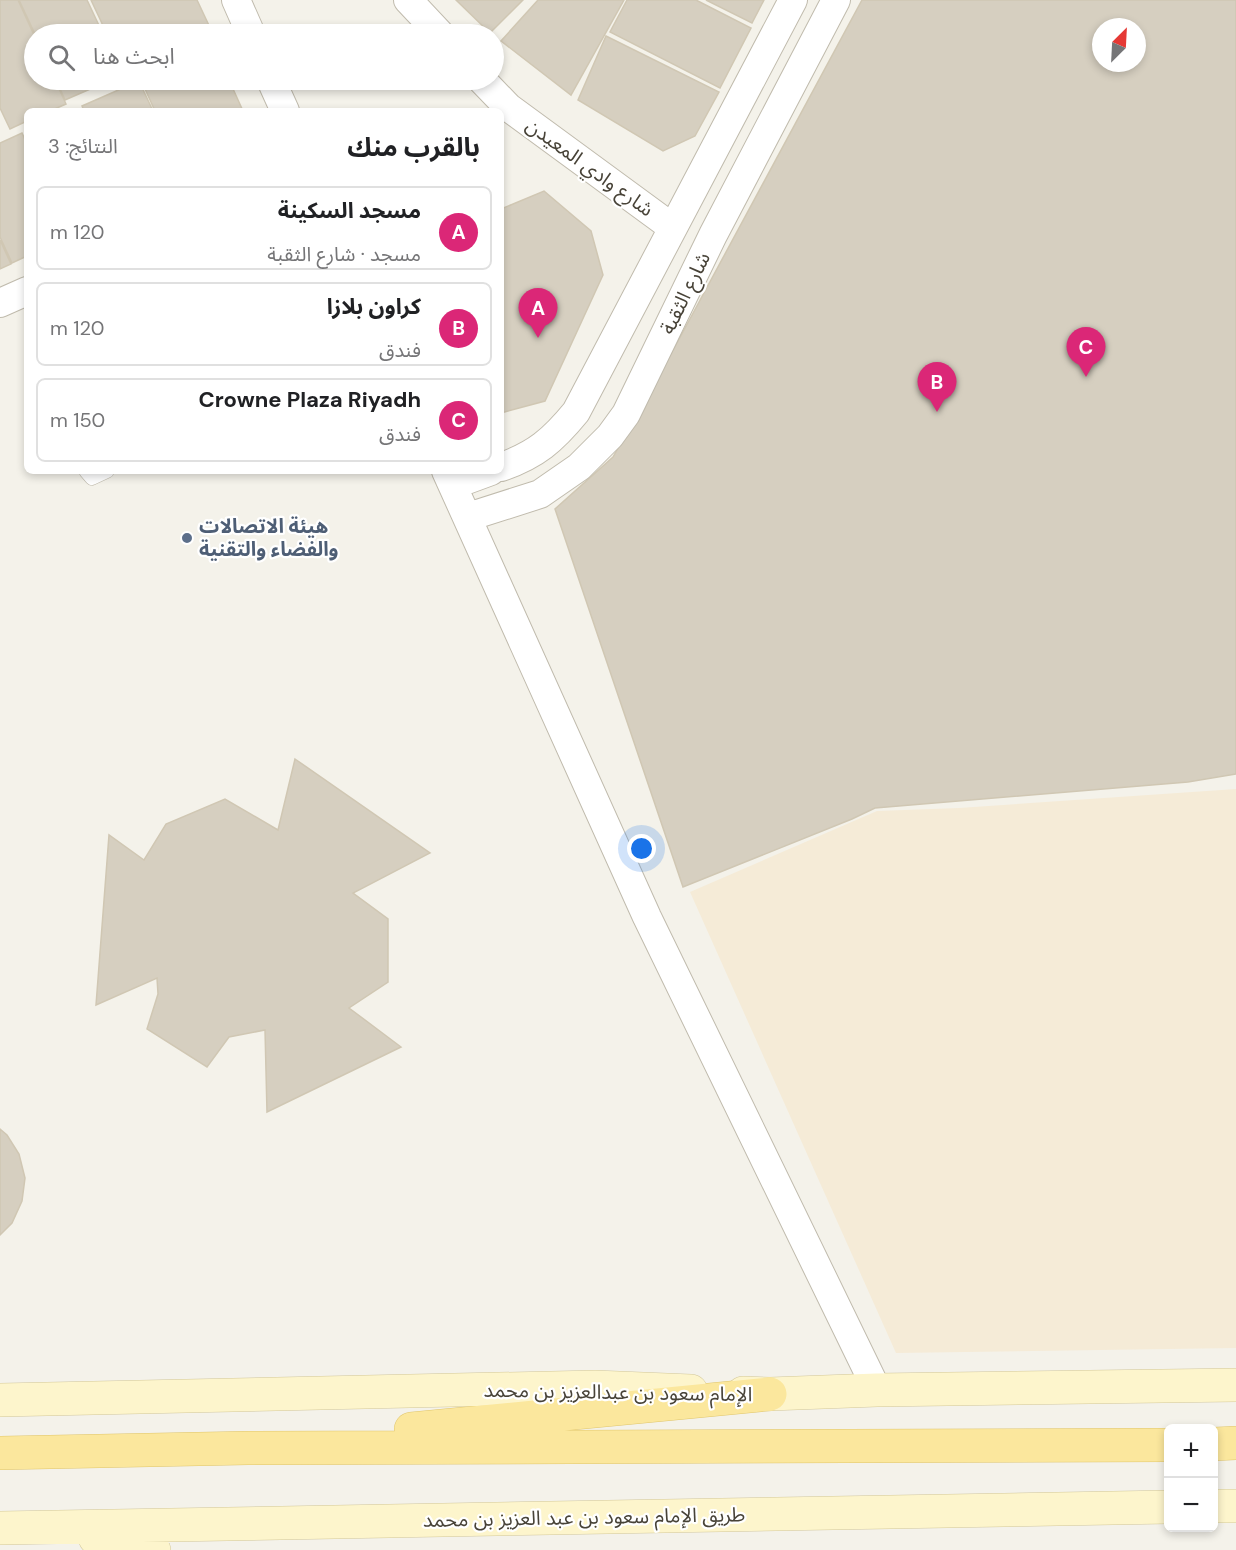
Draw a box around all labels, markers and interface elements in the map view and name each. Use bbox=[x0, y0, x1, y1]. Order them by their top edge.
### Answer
north arrow bbox=[1092, 18, 1146, 72]
search box bbox=[24, 24, 504, 90]
icon: search bbox=[45, 41, 78, 74]
text: ابحث هنا bbox=[93, 42, 175, 71]
street label: شارع وادي المعيدن bbox=[519, 112, 659, 224]
text: بالقرب منك bbox=[347, 130, 480, 164]
text: النتائج: 3 bbox=[48, 133, 118, 159]
text: مسجد السكينة bbox=[278, 196, 421, 225]
text: 120 m bbox=[50, 219, 104, 245]
text: A bbox=[451, 219, 466, 245]
text: مسجد · شارع الثقبة bbox=[267, 241, 421, 267]
street label: شارع الثقبة bbox=[654, 248, 718, 339]
pin: A bbox=[518, 288, 558, 338]
text: كراون بلازا bbox=[327, 292, 421, 321]
text: 120 m bbox=[50, 315, 104, 341]
text: B bbox=[452, 315, 465, 341]
pin: C bbox=[1066, 328, 1106, 377]
text: فندق bbox=[379, 337, 421, 363]
pin: B bbox=[918, 362, 956, 412]
text: Crowne Plaza Riyadh bbox=[199, 385, 421, 414]
text: 150 m bbox=[50, 407, 105, 433]
text: C bbox=[451, 407, 466, 433]
text: فندق bbox=[379, 421, 421, 447]
place label: هيئة الاتصالات والفضاء والتقنية bbox=[199, 513, 339, 562]
marker: هيئة الاتصالات والفضاء والتقنية bbox=[180, 531, 194, 545]
your location bbox=[627, 834, 656, 863]
street label: الإمام سعود بن عبدالعزيز بن محمد bbox=[483, 1377, 753, 1409]
map controls bbox=[1164, 1424, 1218, 1532]
button: + bbox=[1164, 1424, 1218, 1478]
button: − bbox=[1164, 1478, 1218, 1532]
street label: طريق الإمام سعود بن عبد العزيز بن محمد bbox=[423, 1501, 745, 1535]

